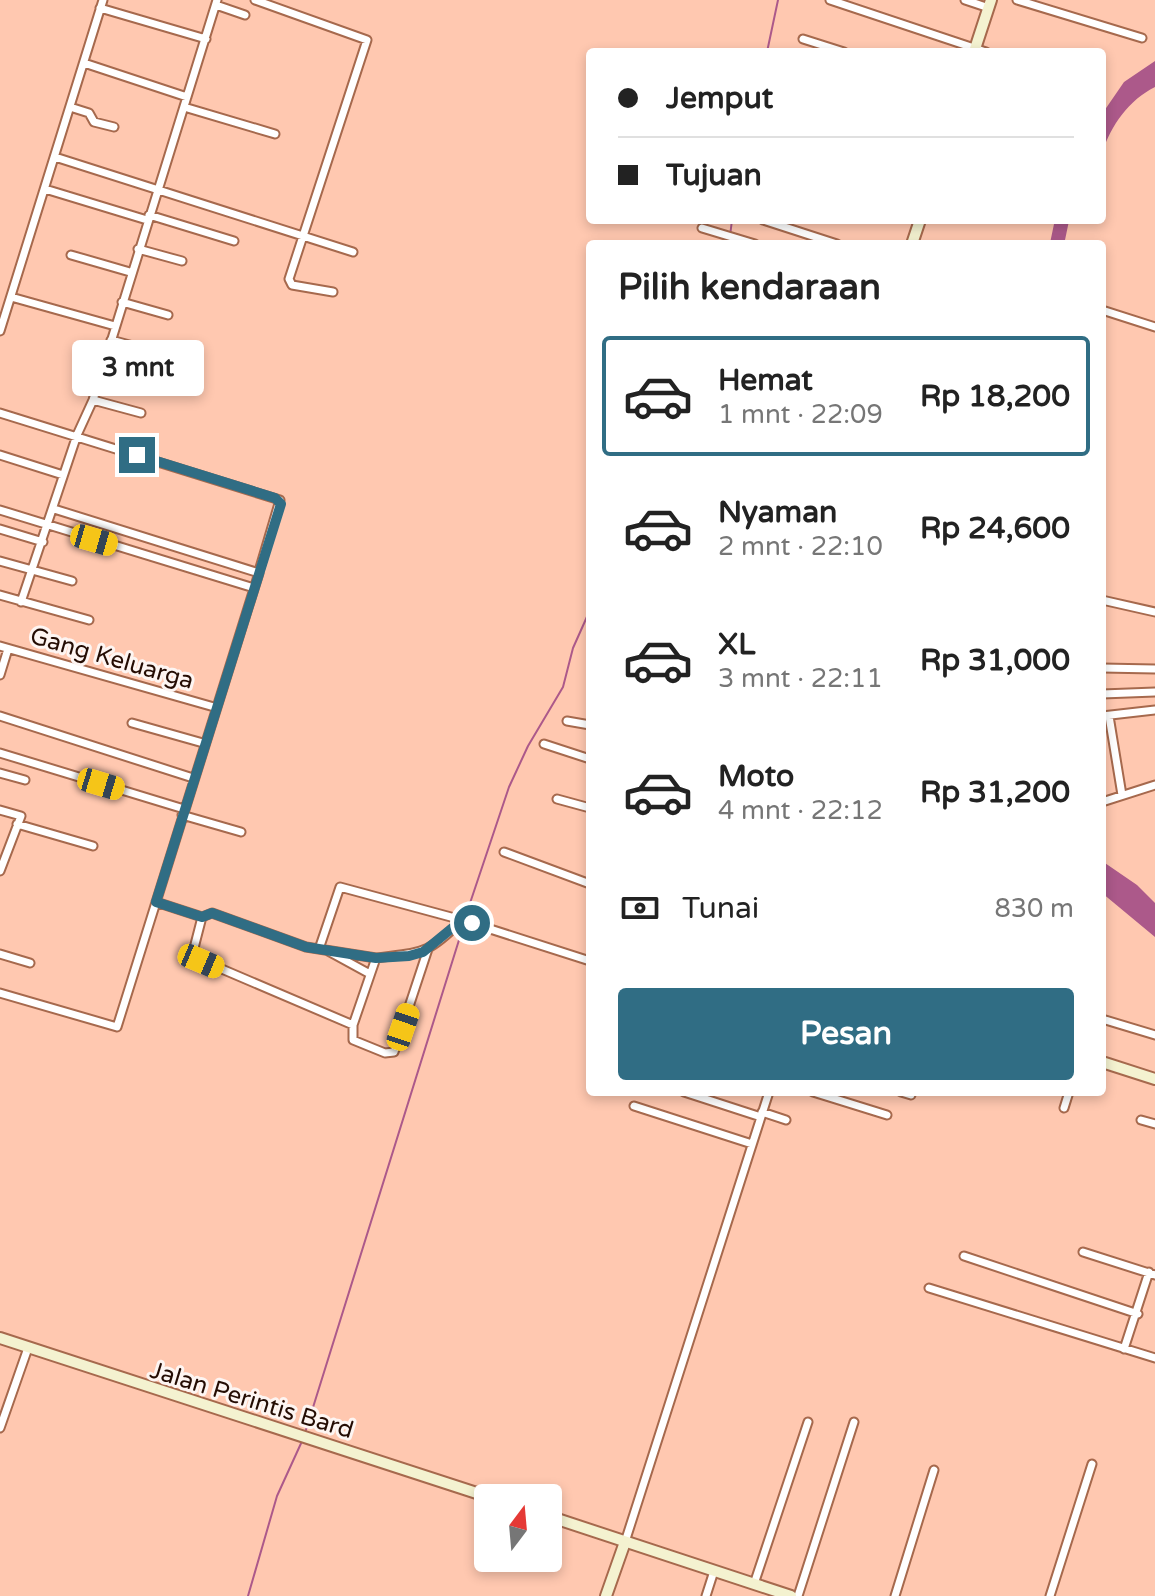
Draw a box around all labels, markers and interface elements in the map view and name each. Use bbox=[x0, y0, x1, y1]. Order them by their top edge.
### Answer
text: Jemput bbox=[666, 80, 773, 117]
text: Tujuan bbox=[666, 157, 762, 194]
text: Pilih kendaraan bbox=[618, 266, 881, 309]
callout: 3 mnt bbox=[71, 339, 203, 395]
text: 3 mnt bbox=[102, 352, 174, 383]
icon: car bbox=[622, 360, 694, 432]
text: Hemat bbox=[718, 362, 813, 399]
text: Rp 18,200 bbox=[920, 378, 1070, 415]
text: 1 mnt · 22:09 bbox=[718, 399, 883, 430]
route end bbox=[119, 437, 155, 473]
icon: car bbox=[622, 492, 694, 564]
text: Nyaman bbox=[718, 494, 837, 531]
text: Rp 24,600 bbox=[920, 510, 1070, 547]
car bbox=[68, 522, 120, 558]
text: 2 mnt · 22:10 bbox=[718, 531, 883, 562]
street label: Gang Keluarga bbox=[27, 621, 197, 696]
icon: car bbox=[622, 624, 694, 696]
text: XL bbox=[718, 626, 755, 663]
text: Rp 31,000 bbox=[920, 642, 1070, 679]
text: 3 mnt · 22:11 bbox=[718, 663, 883, 694]
icon: car bbox=[622, 756, 694, 828]
text: Moto bbox=[718, 758, 794, 795]
car bbox=[75, 766, 127, 802]
text: Rp 31,200 bbox=[920, 774, 1070, 811]
text: 4 mnt · 22:12 bbox=[718, 795, 883, 826]
icon: cash bbox=[618, 886, 662, 930]
text: Tunai bbox=[682, 890, 759, 927]
text: 830 m bbox=[994, 893, 1074, 924]
route start bbox=[454, 905, 490, 941]
car bbox=[174, 941, 228, 981]
button: Pesan bbox=[618, 988, 1074, 1080]
car bbox=[384, 1000, 422, 1054]
street label: Jalan Perintis Bard bbox=[147, 1356, 357, 1445]
north arrow bbox=[474, 1484, 562, 1572]
map controls bbox=[474, 1484, 562, 1572]

